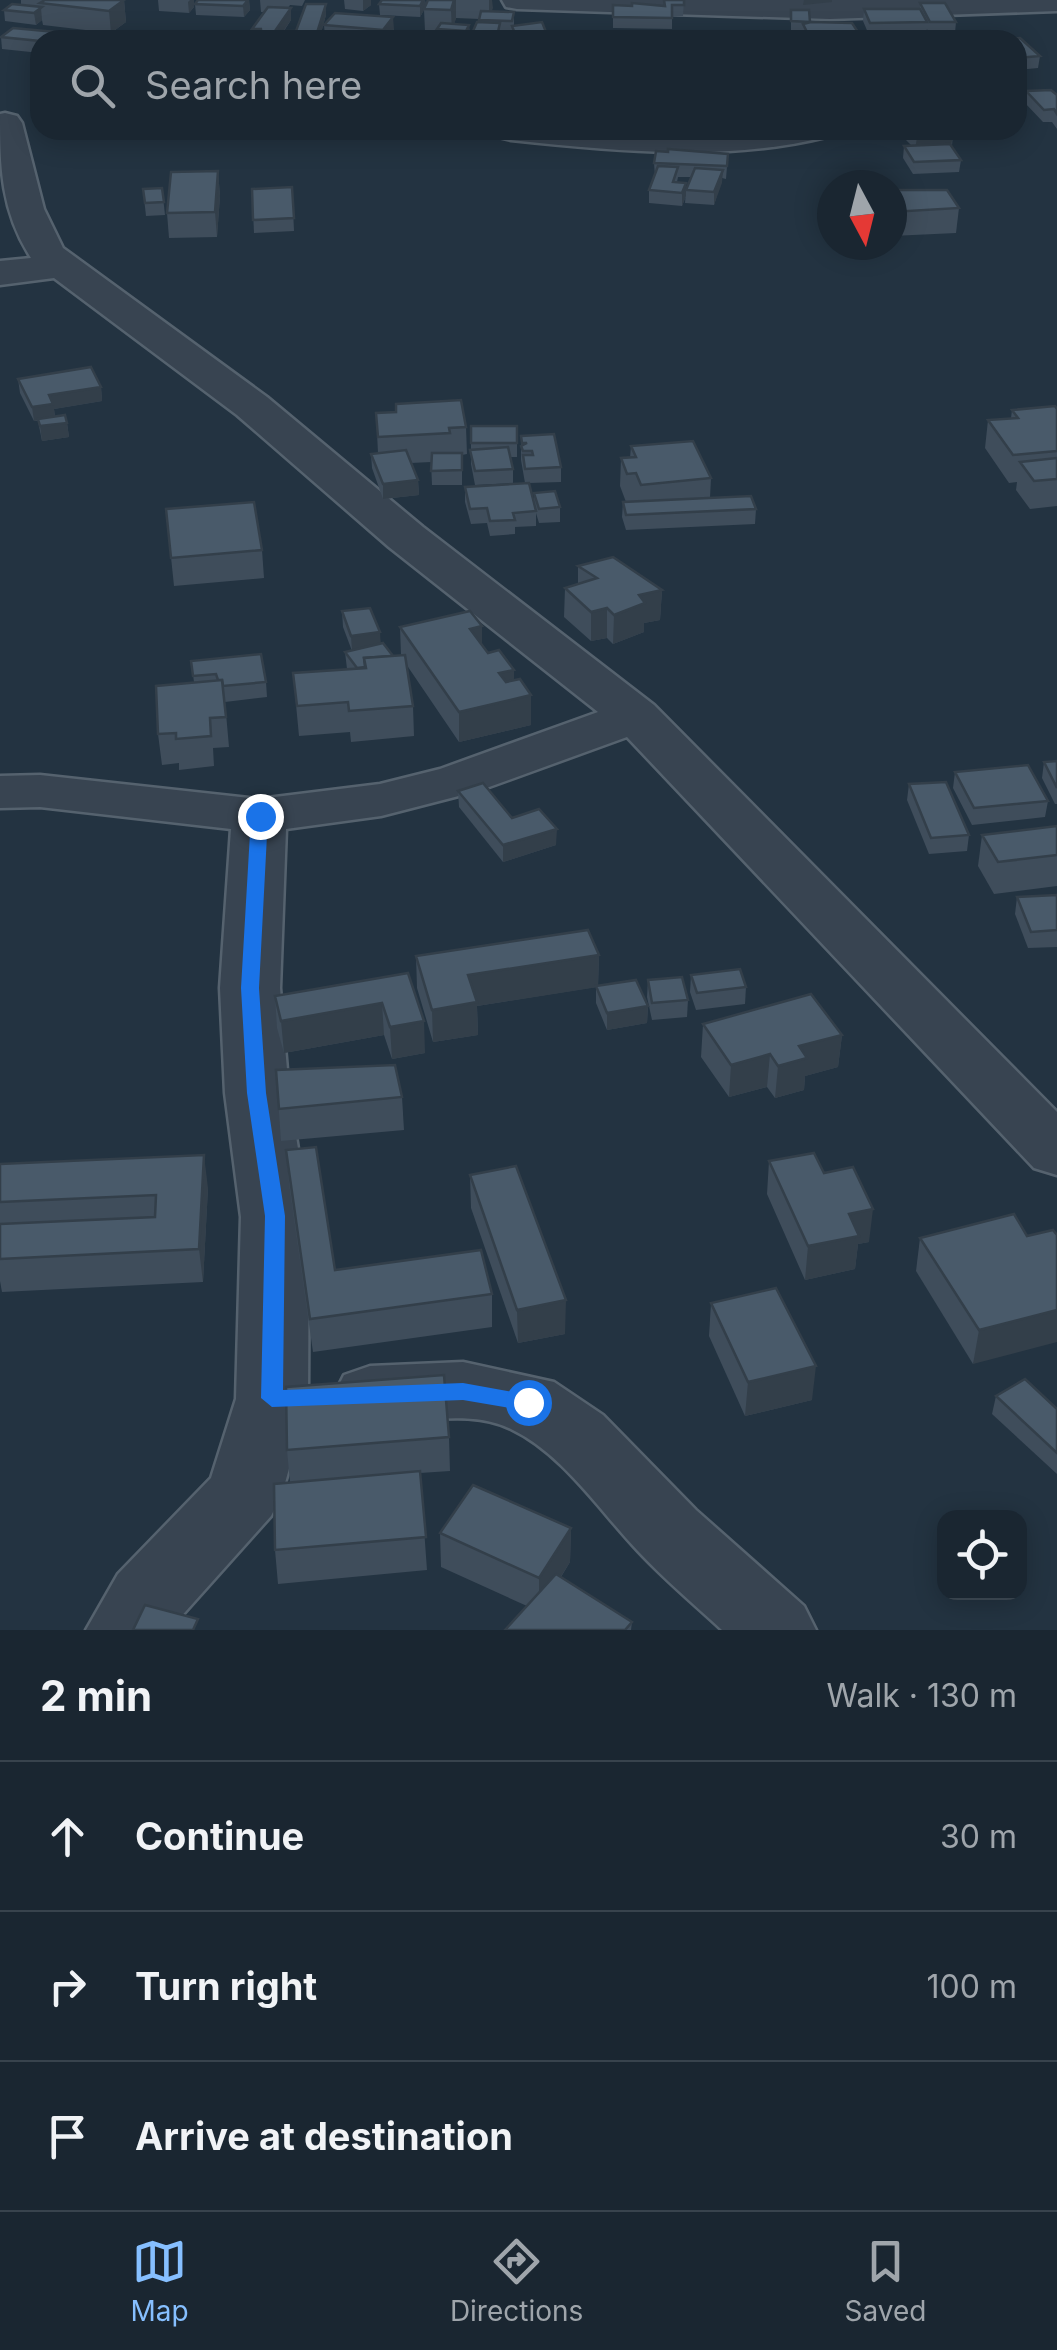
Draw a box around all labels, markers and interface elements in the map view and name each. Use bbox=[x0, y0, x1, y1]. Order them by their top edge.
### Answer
search box bbox=[30, 30, 1027, 140]
icon: search bbox=[65, 58, 120, 113]
text: Search here bbox=[145, 62, 362, 108]
north arrow bbox=[817, 170, 907, 260]
route end bbox=[238, 794, 284, 840]
route start bbox=[506, 1380, 552, 1426]
map controls bbox=[937, 1510, 1027, 1600]
button: locate bbox=[937, 1510, 1027, 1600]
text: 2 min bbox=[40, 1670, 152, 1721]
text: Walk · 130 m bbox=[827, 1676, 1017, 1715]
icon: ahead bbox=[40, 1809, 95, 1864]
text: Continue bbox=[135, 1813, 304, 1859]
text: 30 m bbox=[940, 1817, 1017, 1856]
icon: right bbox=[40, 1959, 95, 2014]
text: Turn right bbox=[135, 1963, 317, 2009]
text: 100 m bbox=[927, 1967, 1017, 2006]
icon: arrive bbox=[40, 2109, 95, 2164]
text: Arrive at destination bbox=[135, 2113, 513, 2159]
tab: Map bbox=[131, 2234, 189, 2328]
tab: Directions bbox=[450, 2234, 583, 2328]
tab: Saved bbox=[844, 2234, 926, 2328]

